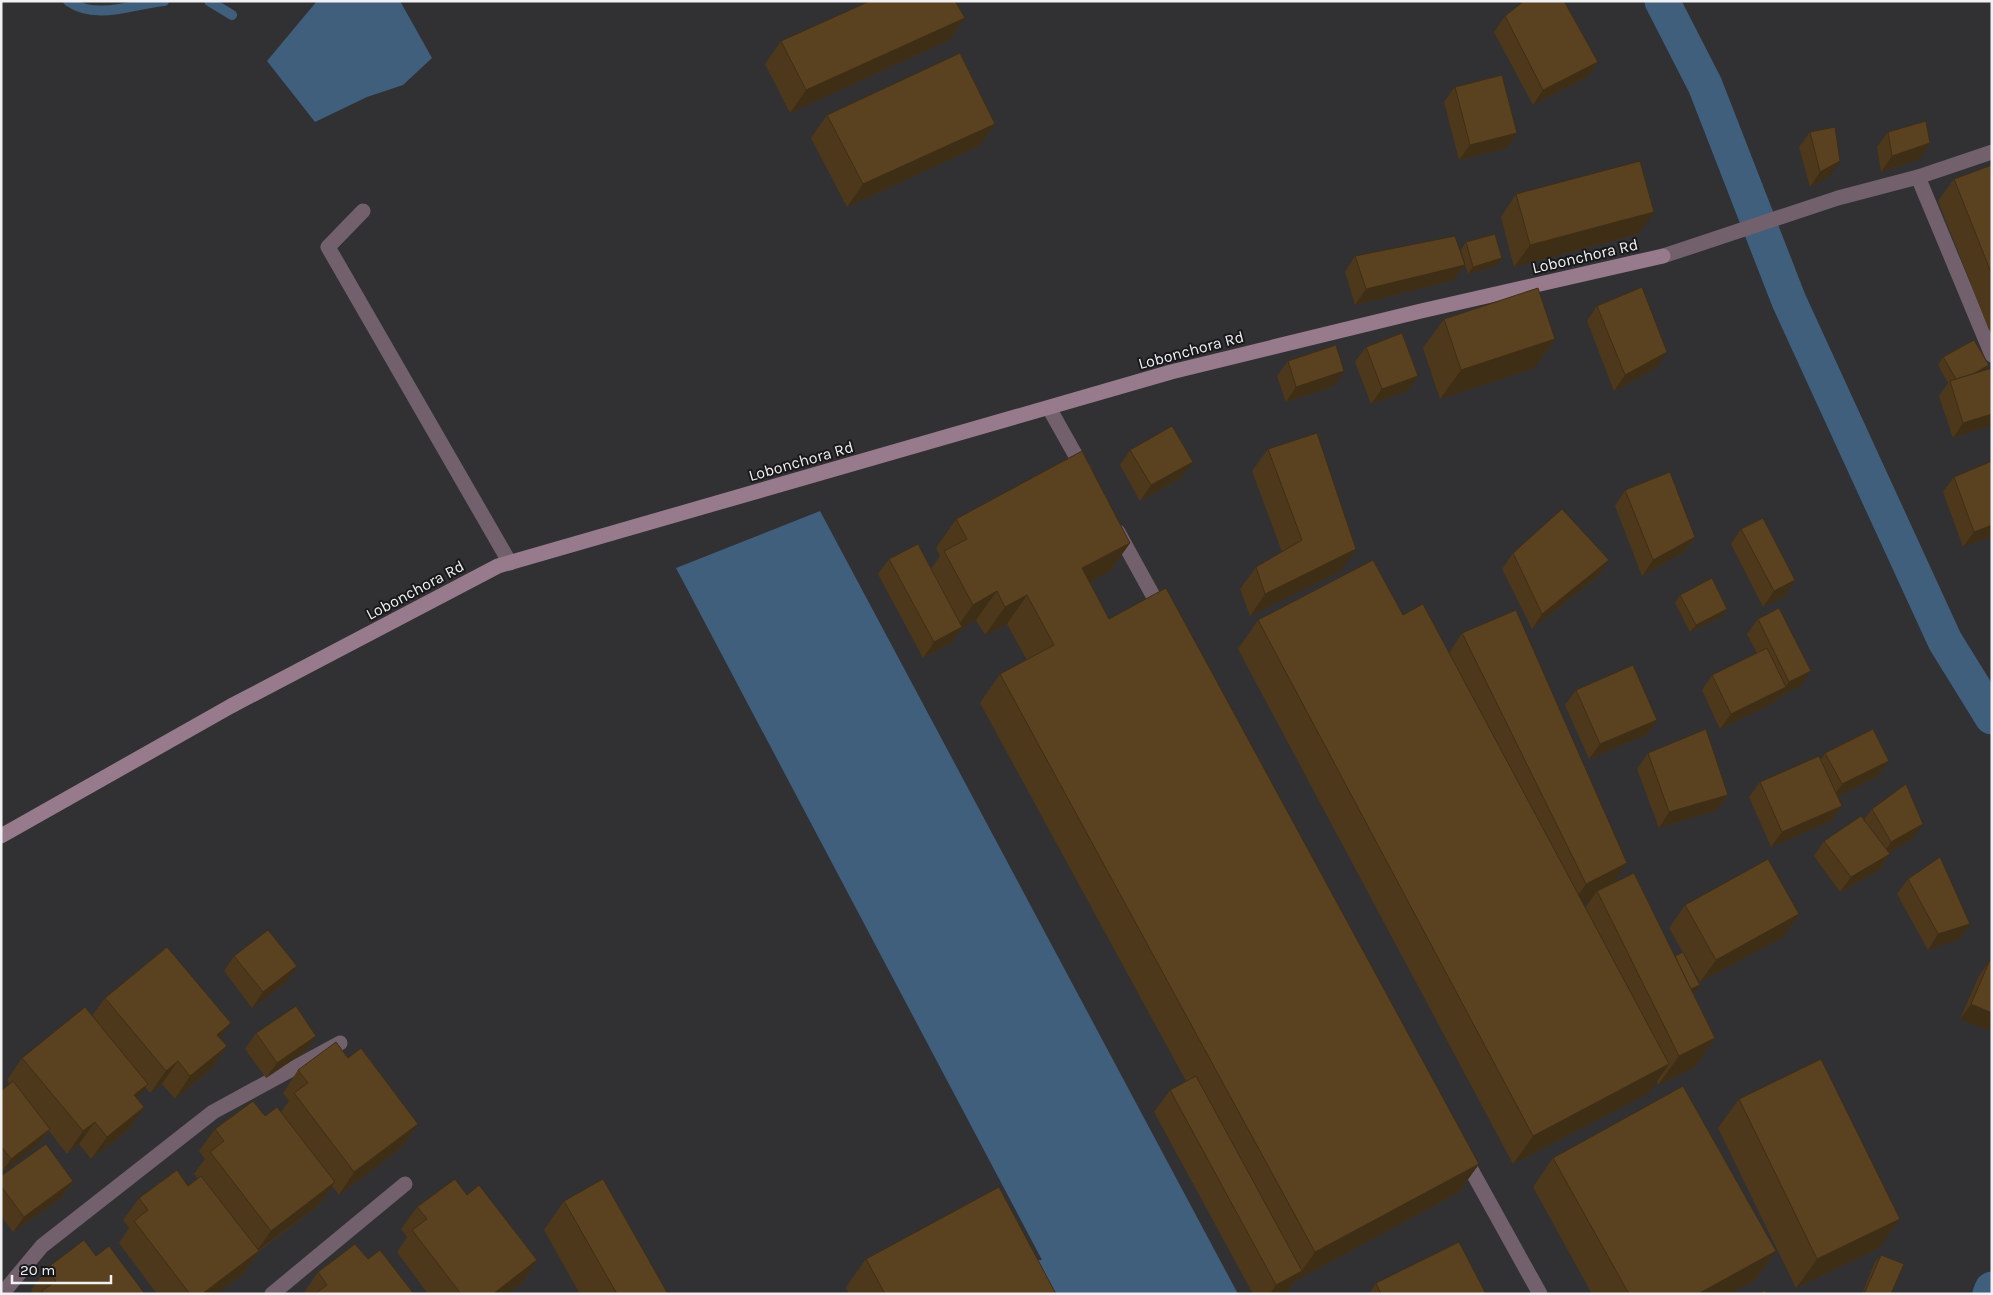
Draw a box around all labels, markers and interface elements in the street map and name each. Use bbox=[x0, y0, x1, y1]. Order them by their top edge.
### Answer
street label: Lobonchora Rd bbox=[1530, 235, 1640, 277]
street label: Lobonchora Rd bbox=[1136, 327, 1246, 373]
street label: Lobonchora Rd bbox=[746, 437, 856, 485]
street label: Lobonchora Rd bbox=[363, 556, 467, 624]
scale bar bbox=[12, 1252, 111, 1284]
text: 20 m bbox=[20, 1261, 55, 1279]

